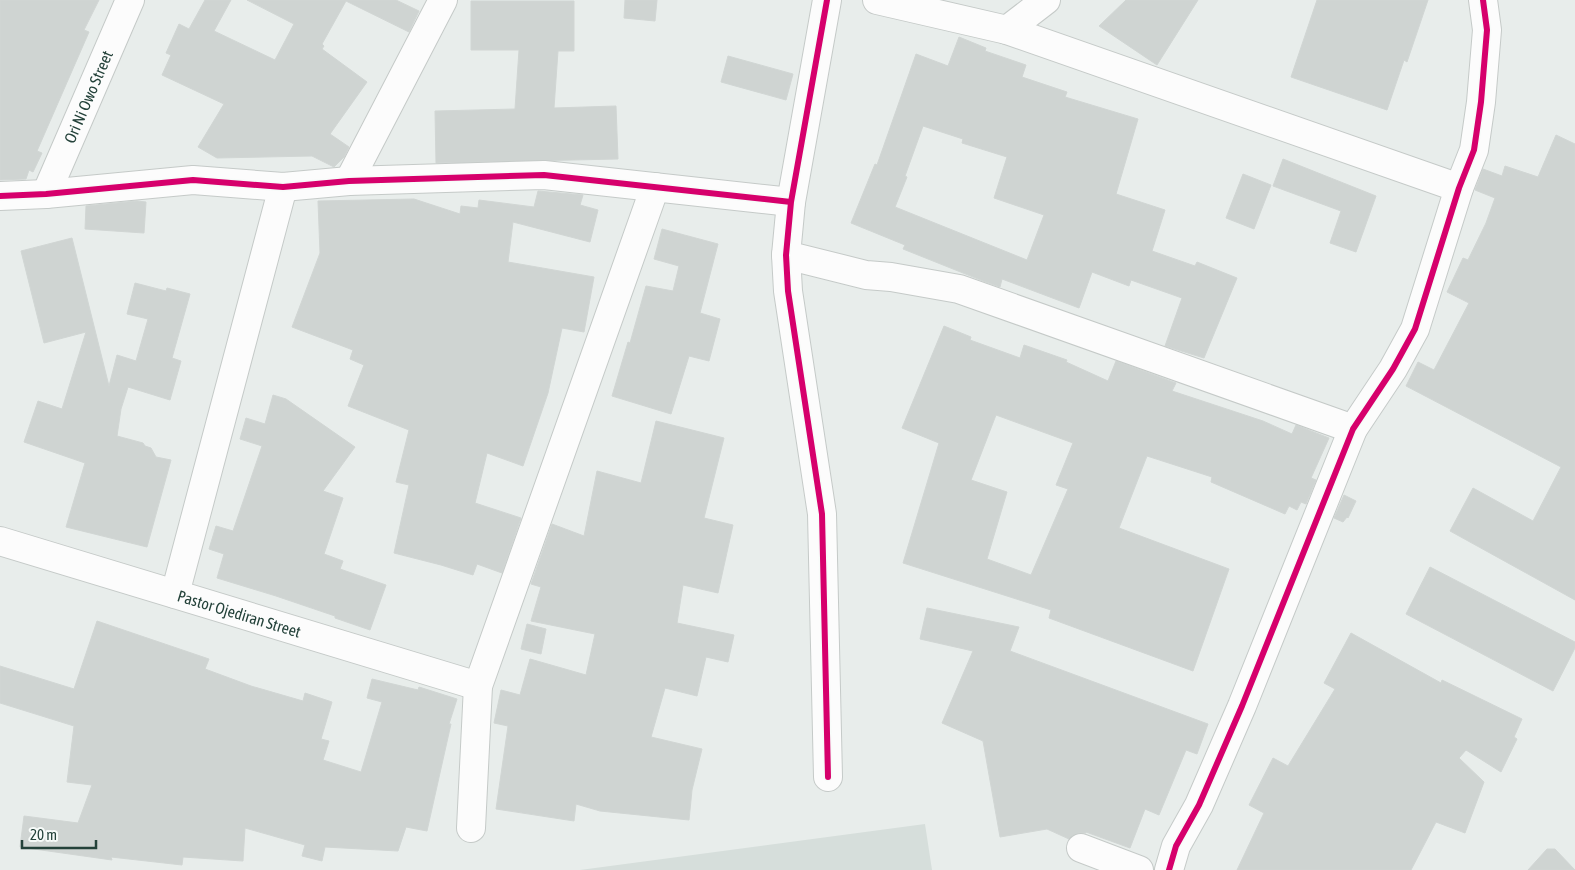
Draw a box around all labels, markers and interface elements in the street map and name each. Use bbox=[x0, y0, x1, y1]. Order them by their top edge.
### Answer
street label: Ori Ni Owo Street bbox=[60, 47, 116, 146]
street label: Pastor Ojediran Street bbox=[175, 586, 303, 641]
scale bar bbox=[22, 818, 96, 850]
text: 20 m bbox=[30, 826, 57, 843]

